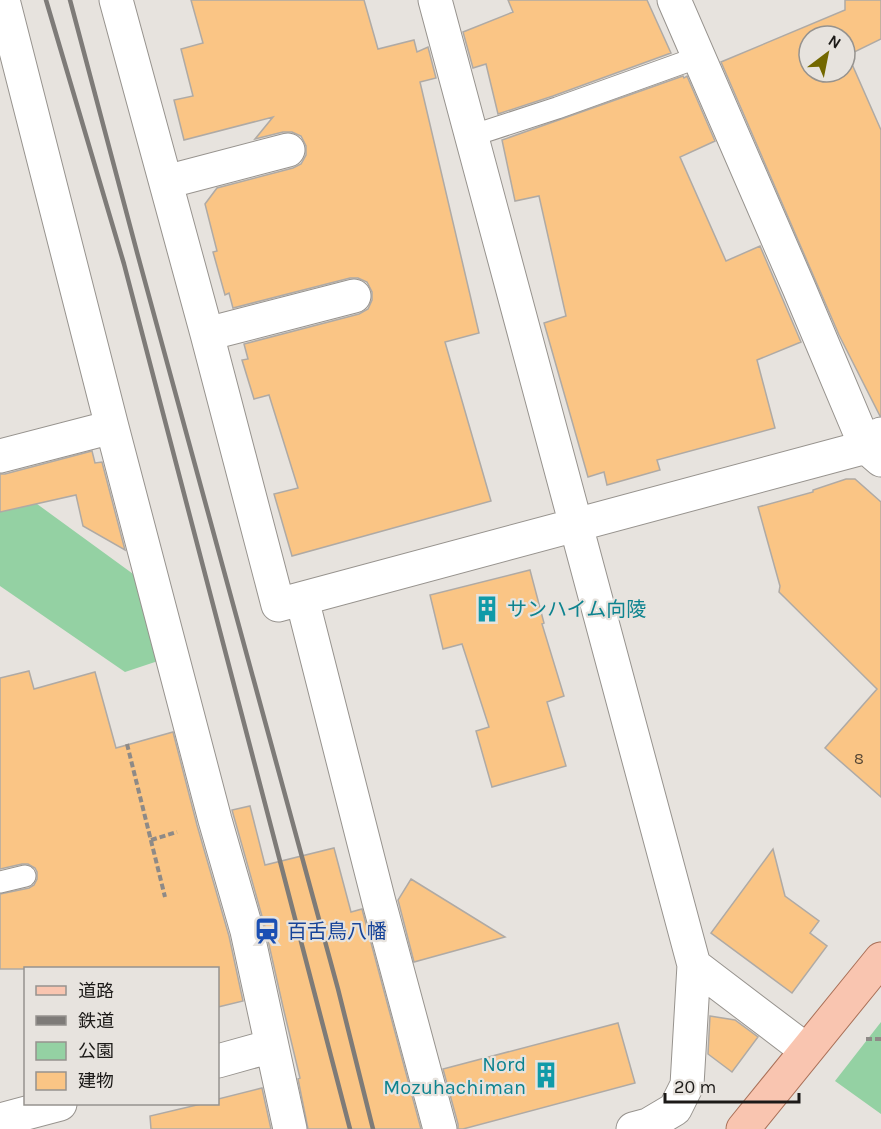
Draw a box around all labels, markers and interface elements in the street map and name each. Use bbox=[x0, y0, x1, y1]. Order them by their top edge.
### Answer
north arrow bbox=[797, 24, 857, 84]
text: N bbox=[825, 31, 845, 53]
building icon: サンハイム向陵 bbox=[472, 594, 502, 624]
place label: サンハイム向陵 bbox=[507, 598, 646, 621]
house number: 8 bbox=[854, 749, 864, 768]
station icon: 百舌鳥八幡 bbox=[252, 916, 282, 946]
place label: 百舌鳥八幡 bbox=[287, 920, 387, 943]
legend bbox=[24, 967, 219, 1105]
text: 道路 bbox=[78, 980, 114, 1002]
text: 鉄道 bbox=[78, 1010, 114, 1032]
text: 公園 bbox=[78, 1040, 114, 1062]
place label: Nord Mozuhachiman bbox=[383, 1053, 526, 1099]
building icon: Nord Mozuhachiman bbox=[531, 1060, 561, 1090]
scale bar bbox=[665, 1066, 798, 1104]
text: 建物 bbox=[78, 1070, 114, 1092]
text: 20 m bbox=[674, 1076, 716, 1098]

